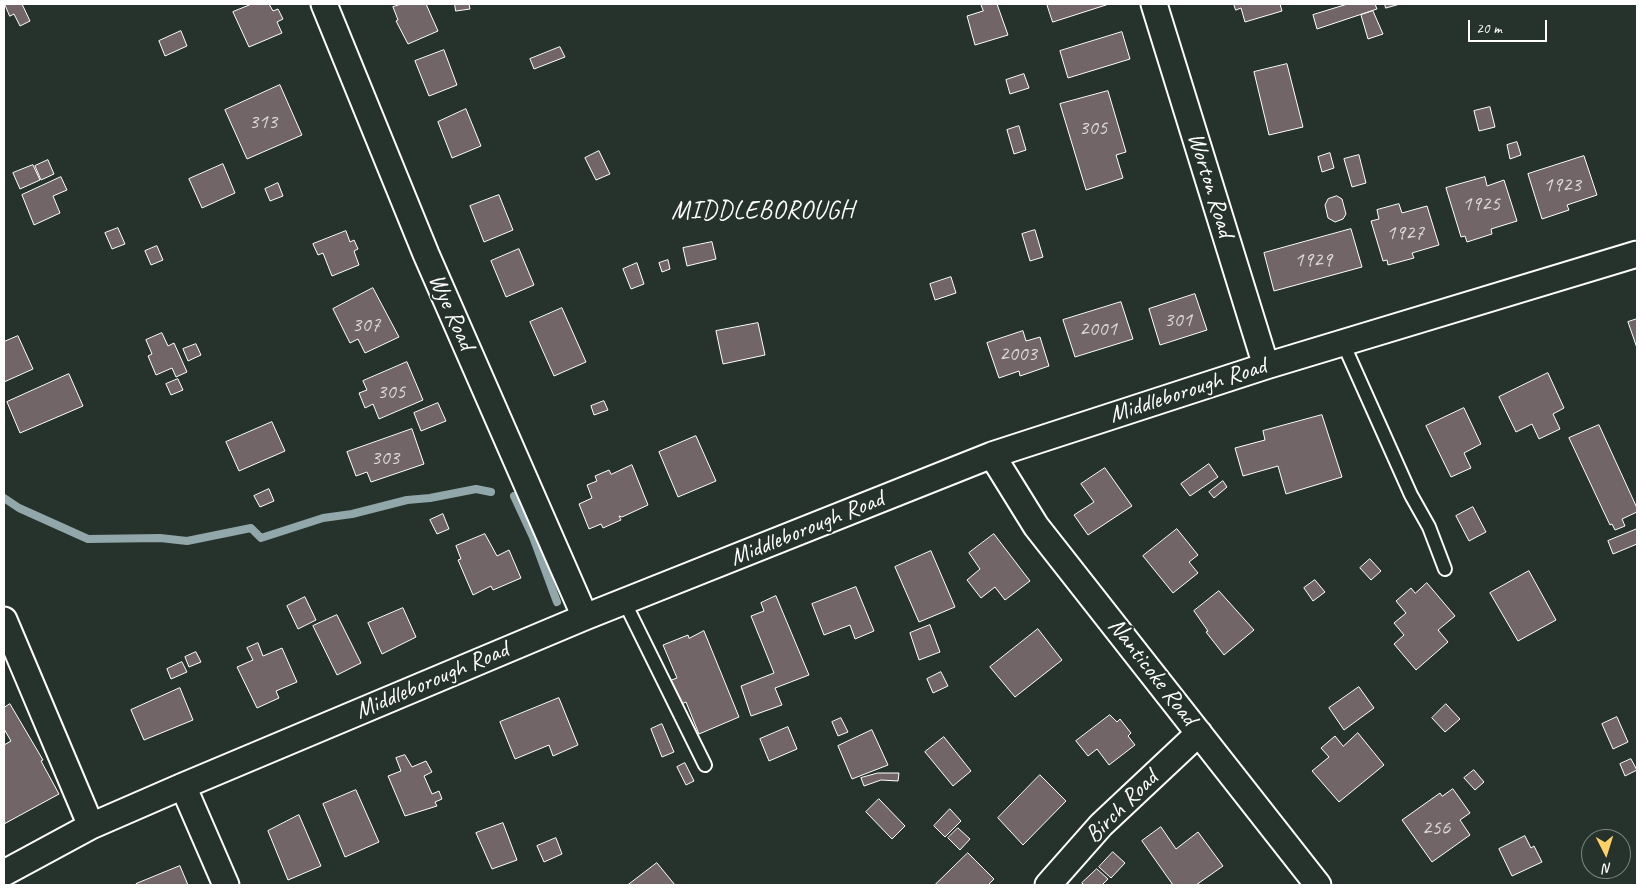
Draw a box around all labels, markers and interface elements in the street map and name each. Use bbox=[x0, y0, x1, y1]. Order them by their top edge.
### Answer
scale bar bbox=[1471, 10, 1550, 42]
text: 20 m bbox=[1476, 19, 1502, 38]
house number: 313 bbox=[249, 109, 277, 135]
house number: 305 bbox=[1079, 115, 1107, 141]
street label: Worton Road bbox=[1181, 129, 1239, 241]
house number: 1923 bbox=[1543, 172, 1581, 198]
house number: 1925 bbox=[1462, 191, 1500, 217]
district label: MIDDLEBOROUGH bbox=[671, 196, 855, 226]
house number: 1927 bbox=[1386, 220, 1424, 246]
house number: 1929 bbox=[1294, 247, 1332, 273]
street label: Wye Road bbox=[422, 270, 480, 354]
house number: 301 bbox=[1164, 307, 1192, 333]
house number: 307 bbox=[352, 312, 380, 338]
house number: 2001 bbox=[1079, 316, 1117, 342]
house number: 2003 bbox=[999, 341, 1037, 367]
street label: Middleborough Road bbox=[1106, 352, 1270, 430]
house number: 305 bbox=[377, 379, 405, 405]
house number: 303 bbox=[371, 445, 399, 471]
street label: Middleborough Road bbox=[726, 485, 888, 573]
street label: Nanticoke Road bbox=[1101, 613, 1203, 731]
street label: Middleborough Road bbox=[351, 636, 513, 726]
street label: Birch Road bbox=[1080, 765, 1164, 849]
house number: 256 bbox=[1422, 815, 1450, 841]
north arrow bbox=[1581, 829, 1631, 879]
text: N bbox=[1602, 860, 1612, 877]

